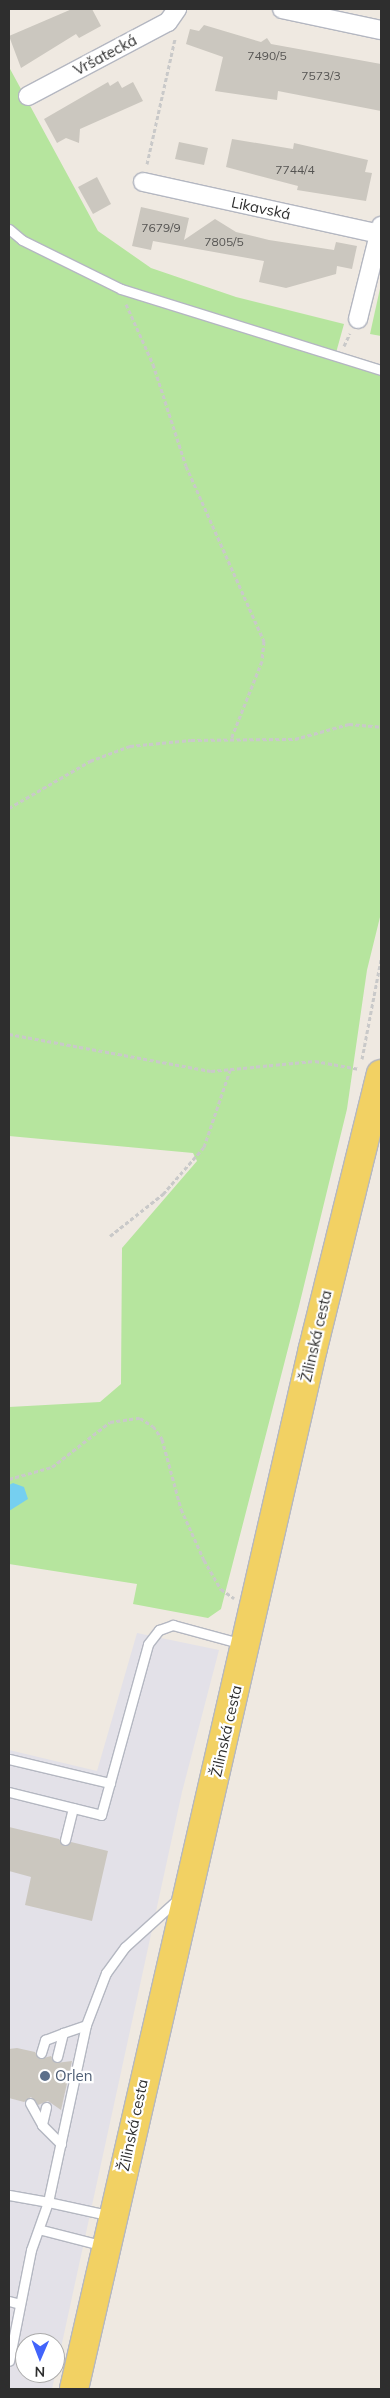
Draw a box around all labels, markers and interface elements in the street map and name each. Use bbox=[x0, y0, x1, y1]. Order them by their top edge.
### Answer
street label: Vršatecká bbox=[70, 31, 140, 79]
house number: 7490/5 bbox=[247, 49, 287, 63]
house number: 7573/3 bbox=[301, 69, 341, 83]
house number: 7744/4 bbox=[275, 163, 315, 177]
street label: Likavská bbox=[230, 193, 292, 223]
house number: 7679/9 bbox=[141, 221, 181, 235]
house number: 7805/5 bbox=[204, 235, 244, 249]
street label: Žilinská cesta bbox=[297, 1288, 335, 1384]
street label: Žilinská cesta bbox=[207, 1683, 245, 1779]
place label: Orlen bbox=[55, 2067, 93, 2085]
marker: Orlen bbox=[39, 2070, 51, 2082]
street label: Žilinská cesta bbox=[114, 2077, 152, 2173]
north arrow bbox=[15, 2333, 65, 2383]
text: N bbox=[34, 2363, 45, 2381]

